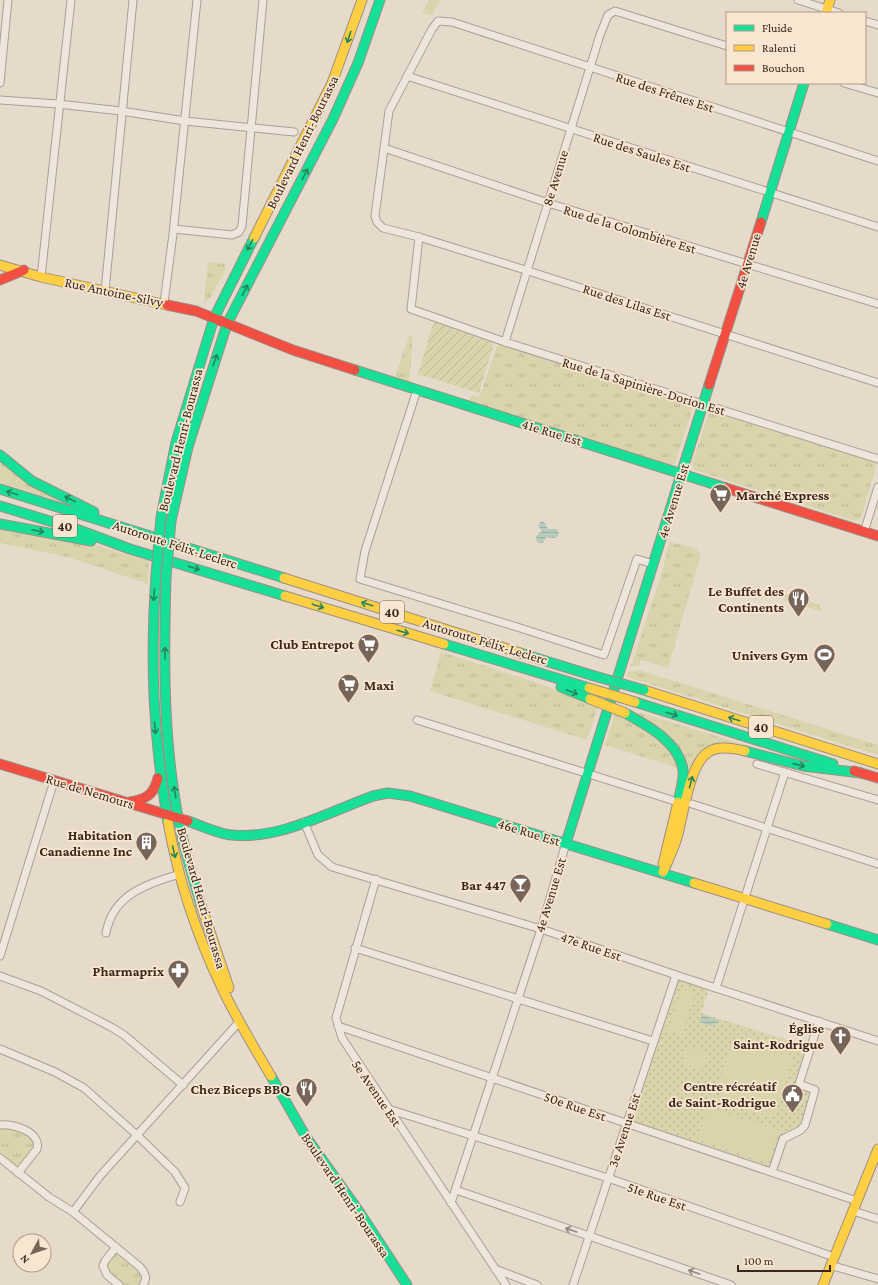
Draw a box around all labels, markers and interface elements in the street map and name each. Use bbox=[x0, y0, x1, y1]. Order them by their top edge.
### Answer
legend bbox=[726, 12, 866, 84]
text: Fluide bbox=[762, 21, 792, 35]
one-way arrow bbox=[345, 31, 353, 43]
text: Ralenti bbox=[762, 41, 796, 55]
text: Bouchon bbox=[762, 61, 805, 75]
street label: Rue des Frênes Est bbox=[614, 69, 717, 116]
street label: Boulevard Henri-Bourassa bbox=[263, 72, 342, 211]
street label: Rue des Saules Est bbox=[591, 129, 693, 175]
street label: 8e Avenue bbox=[539, 148, 571, 208]
one-way arrow bbox=[302, 168, 310, 180]
street label: Rue de la Colombière Est bbox=[562, 201, 699, 257]
street label: 4e Avenue bbox=[732, 231, 764, 291]
one-way arrow bbox=[246, 239, 253, 251]
street label: Rue Antoine-Silvy bbox=[63, 274, 165, 310]
street label: Rue des Lilas Est bbox=[581, 280, 674, 324]
one-way arrow bbox=[242, 284, 250, 296]
one-way arrow bbox=[212, 354, 219, 367]
street label: Rue de la Sapinière-Dorion Est bbox=[560, 354, 728, 419]
street label: Boulevard Henri-Bourassa bbox=[155, 366, 206, 513]
street label: 41e Rue Est bbox=[520, 415, 584, 449]
street label: 4e Avenue Est bbox=[654, 461, 692, 540]
supermarket icon: Marché Express bbox=[707, 482, 733, 515]
place label: Marché Express bbox=[736, 487, 830, 503]
one-way arrow bbox=[6, 488, 18, 496]
one-way arrow bbox=[64, 495, 76, 502]
road number: 40 bbox=[53, 515, 77, 537]
street label: Autoroute Félix-Leclerc bbox=[111, 516, 239, 572]
one-way arrow bbox=[31, 527, 44, 535]
one-way arrow bbox=[187, 565, 200, 572]
place label: Le Buffet des Continents bbox=[708, 583, 784, 615]
restaurant icon: Le Buffet des Continents bbox=[786, 586, 812, 619]
one-way arrow bbox=[150, 588, 157, 601]
one-way arrow bbox=[361, 600, 374, 607]
road number: 40 bbox=[380, 601, 404, 623]
one-way arrow bbox=[312, 603, 325, 610]
street label: Autoroute Félix-Leclerc bbox=[421, 614, 550, 668]
one-way arrow bbox=[397, 629, 410, 636]
supermarket icon: Club Entrepot bbox=[356, 631, 382, 664]
place label: Club Entrepot bbox=[270, 636, 355, 652]
sports icon: Univers Gym bbox=[811, 642, 837, 675]
one-way arrow bbox=[161, 647, 169, 660]
place label: Univers Gym bbox=[732, 647, 808, 663]
supermarket icon: Maxi bbox=[335, 672, 361, 705]
place label: Maxi bbox=[364, 677, 394, 693]
one-way arrow bbox=[565, 688, 577, 696]
one-way arrow bbox=[666, 710, 678, 718]
one-way arrow bbox=[728, 715, 741, 722]
road number: 40 bbox=[749, 716, 773, 738]
one-way arrow bbox=[151, 721, 159, 734]
one-way arrow bbox=[792, 761, 805, 769]
street label: Rue de Nemours bbox=[44, 770, 136, 812]
one-way arrow bbox=[688, 776, 695, 789]
one-way arrow bbox=[171, 786, 179, 799]
street label: 46e Rue Est bbox=[496, 815, 563, 849]
street label: Boulevard Henri-Bourassa bbox=[174, 825, 230, 971]
place label: Habitation Canadienne Inc bbox=[39, 827, 133, 859]
building icon: Habitation Canadienne Inc bbox=[134, 830, 160, 863]
one-way arrow bbox=[171, 845, 179, 858]
street label: 4e Avenue Est bbox=[531, 855, 569, 934]
bar icon: Bar 447 bbox=[508, 872, 534, 905]
place label: Bar 447 bbox=[461, 877, 506, 893]
street label: 47e Rue Est bbox=[559, 928, 624, 964]
pharmacy icon: Pharmaprix bbox=[166, 958, 192, 991]
place label: Pharmaprix bbox=[93, 963, 165, 979]
place label: Église Saint-Rodrigue bbox=[733, 1020, 824, 1052]
church icon: Église Saint-Rodrigue bbox=[827, 1023, 853, 1056]
street label: 5e Avenue Est bbox=[349, 1057, 405, 1130]
restaurant icon: Chez Biceps BBQ bbox=[293, 1076, 319, 1109]
place label: Centre récréatif de Saint-Rodrigue bbox=[668, 1078, 777, 1110]
place label: Chez Biceps BBQ bbox=[191, 1081, 291, 1097]
public building icon: Centre récréatif de Saint-Rodrigue bbox=[779, 1081, 805, 1114]
street label: 50e Rue Est bbox=[542, 1088, 609, 1124]
street label: 3e Avenue Est bbox=[604, 1091, 644, 1169]
street label: Boulevard Henri-Bourassa bbox=[298, 1130, 394, 1261]
street label: 51e Rue Est bbox=[625, 1178, 689, 1214]
one-way arrow bbox=[565, 1226, 577, 1234]
north arrow bbox=[12, 1233, 52, 1273]
scale bar bbox=[738, 1247, 830, 1273]
text: N bbox=[17, 1252, 31, 1266]
text: 100 m bbox=[744, 1254, 774, 1268]
one-way arrow bbox=[688, 1268, 700, 1276]

